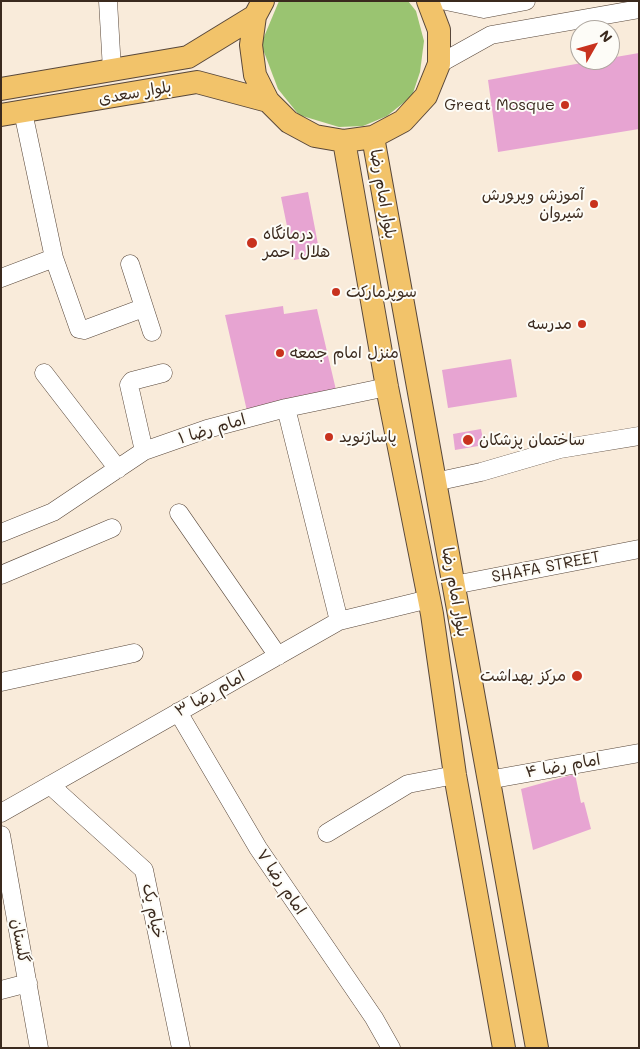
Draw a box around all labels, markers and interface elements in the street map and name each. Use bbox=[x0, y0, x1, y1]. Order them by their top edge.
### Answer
north arrow bbox=[570, 20, 620, 70]
text: N bbox=[596, 26, 617, 46]
street label: بلوار سعدی bbox=[97, 77, 173, 109]
place label: Great Mosque bbox=[444, 95, 555, 115]
marker: Great Mosque bbox=[559, 99, 571, 111]
street label: بلوار امام رضا bbox=[366, 148, 400, 240]
place label: آموزش وپرورش شیروان bbox=[482, 185, 584, 223]
marker: آموزش وپرورش شیروان bbox=[588, 198, 600, 210]
place label: درمانگاه هلال احمر bbox=[263, 224, 330, 262]
marker: درمانگاه هلال احمر bbox=[245, 236, 259, 250]
place label: سوپرمارکت bbox=[346, 282, 417, 302]
marker: سوپرمارکت bbox=[330, 286, 342, 298]
place label: مدرسه bbox=[528, 314, 572, 334]
marker: مدرسه bbox=[576, 318, 588, 330]
place label: منزل امام جمعه bbox=[290, 343, 399, 363]
marker: منزل امام جمعه bbox=[274, 347, 286, 359]
street label: امام رضا ۱ bbox=[176, 410, 248, 448]
place label: پاساژنوید bbox=[339, 427, 397, 447]
place label: ساختمان پزشکان bbox=[479, 430, 585, 450]
marker: پاساژنوید bbox=[323, 431, 335, 443]
marker: ساختمان پزشکان bbox=[461, 433, 475, 447]
street label: بلوار امام رضا bbox=[438, 546, 472, 638]
street label: SHAFA STREET bbox=[490, 547, 602, 587]
place label: مرکز بهداشت bbox=[480, 666, 566, 686]
street label: امام رضا ۳ bbox=[172, 667, 248, 721]
marker: مرکز بهداشت bbox=[570, 669, 584, 683]
street label: امام رضا ۴ bbox=[524, 750, 602, 782]
street label: امام رضا ۷ bbox=[252, 846, 310, 918]
street label: خیام یک bbox=[138, 882, 168, 940]
street label: گلستان bbox=[7, 917, 33, 965]

